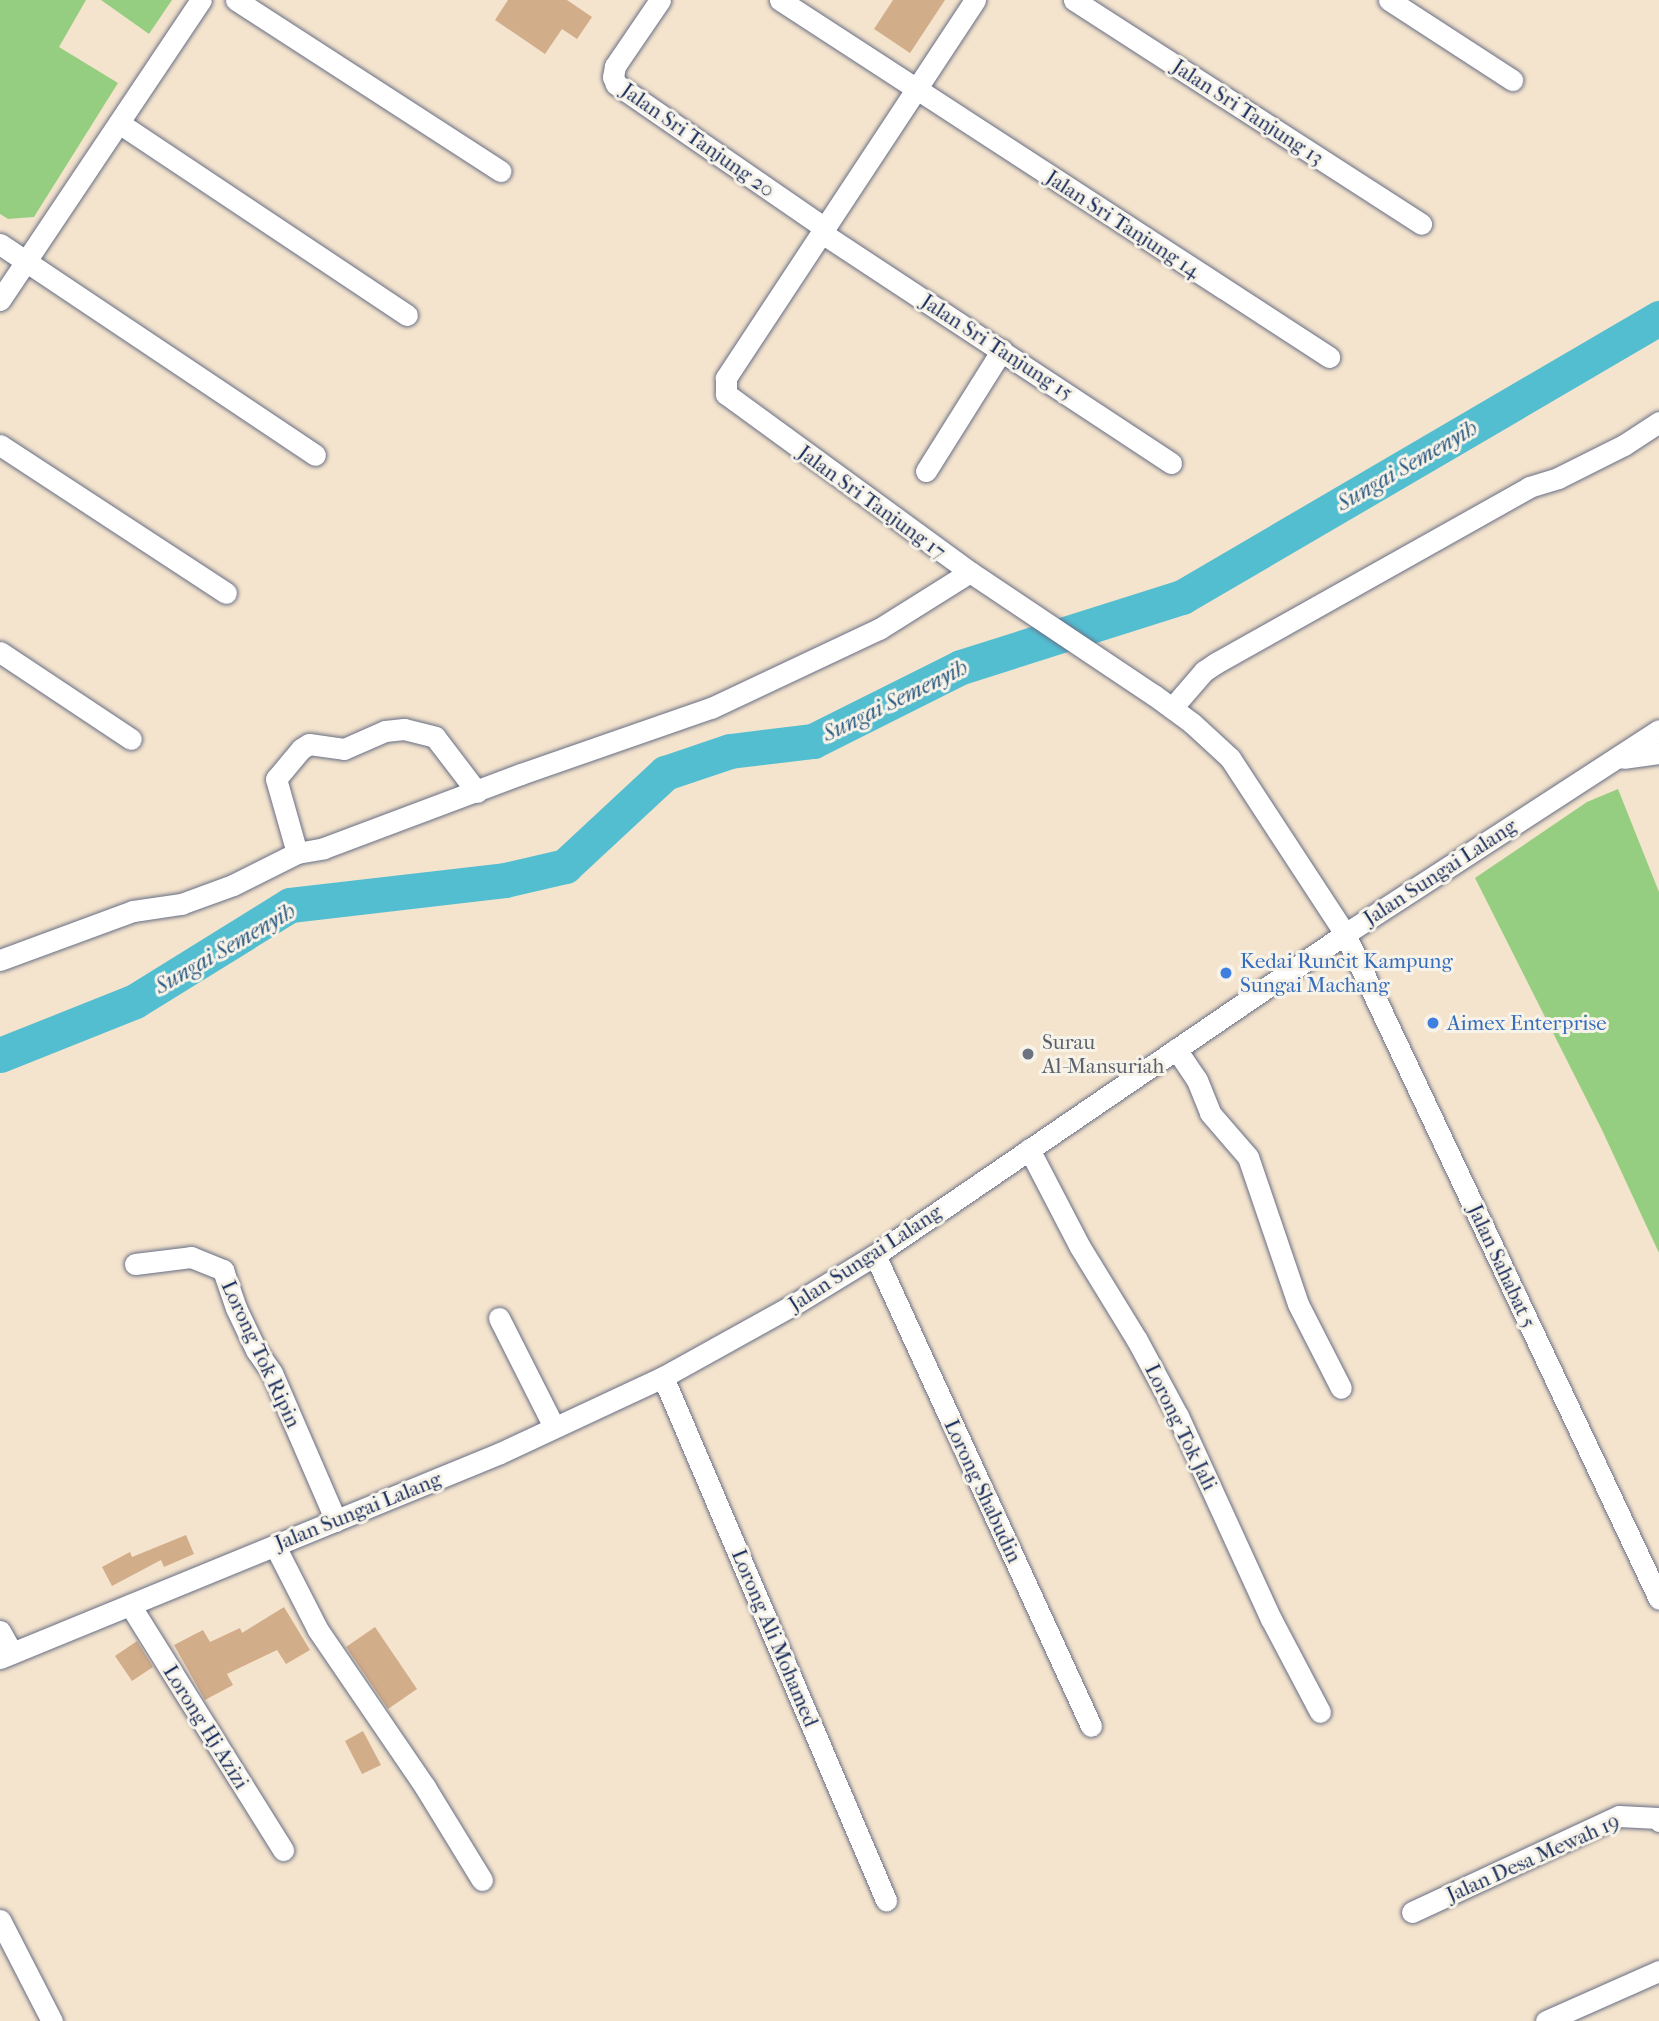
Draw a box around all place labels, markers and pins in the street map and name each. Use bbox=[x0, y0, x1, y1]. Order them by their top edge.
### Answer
place label: Kedai Runcit Kampung Sungai Machang bbox=[1240, 948, 1453, 998]
marker: Kedai Runcit Kampung Sungai Machang bbox=[1218, 965, 1234, 981]
place label: Aimex Enterprise bbox=[1447, 1010, 1607, 1036]
marker: Aimex Enterprise bbox=[1425, 1015, 1441, 1031]
place label: Surau Al-Mansuriah bbox=[1042, 1029, 1164, 1079]
marker: Surau Al-Mansuriah bbox=[1020, 1046, 1036, 1062]

